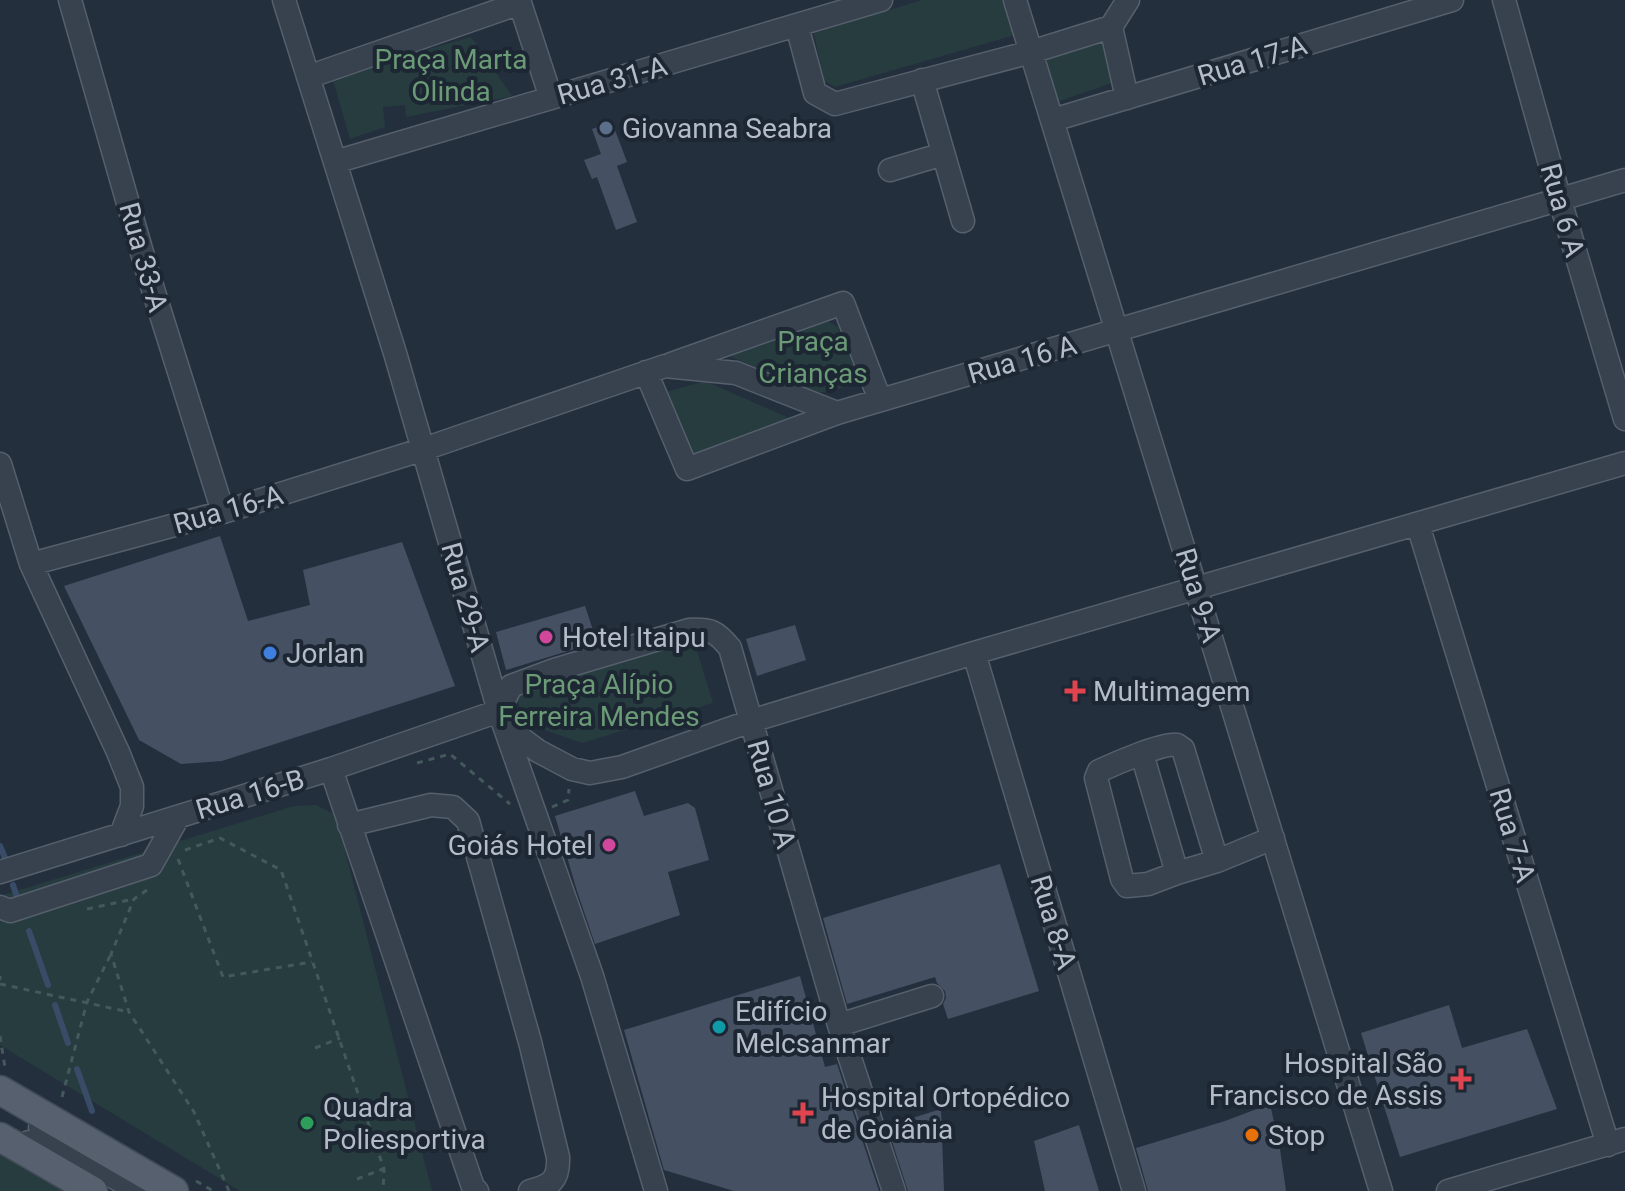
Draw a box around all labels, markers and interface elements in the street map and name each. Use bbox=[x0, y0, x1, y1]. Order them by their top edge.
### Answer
street label: Rua 17-A bbox=[1194, 28, 1311, 93]
park label: Praça Marta Olinda bbox=[375, 43, 527, 108]
street label: Rua 31-A bbox=[554, 49, 671, 112]
place label: Giovanna Seabra bbox=[622, 112, 832, 145]
marker: Giovanna Seabra bbox=[597, 119, 615, 137]
street label: Rua 6 A bbox=[1533, 160, 1592, 261]
street label: Rua 33-A bbox=[112, 199, 175, 316]
park label: Praça Crianças bbox=[758, 325, 868, 390]
street label: Rua 16 A bbox=[964, 328, 1080, 391]
street label: Rua 16-A bbox=[170, 478, 287, 541]
street label: Rua 29-A bbox=[434, 539, 497, 656]
street label: Rua 9-A bbox=[1169, 544, 1228, 646]
place label: Hotel Itaipu bbox=[562, 621, 706, 654]
marker: Hotel Itaipu bbox=[537, 628, 555, 646]
place label: Jorlan bbox=[286, 637, 364, 670]
marker: Jorlan bbox=[261, 644, 279, 662]
park label: Praça Alípio Ferreira Mendes bbox=[498, 668, 700, 733]
place label: Multimagem bbox=[1093, 675, 1251, 708]
marker: Multimagem bbox=[1064, 680, 1086, 702]
street label: Rua 10 A bbox=[740, 736, 803, 852]
street label: Rua 16-B bbox=[192, 762, 308, 827]
street label: Rua 7-A bbox=[1483, 784, 1542, 886]
place label: Goiás Hotel bbox=[448, 829, 593, 862]
marker: Goiás Hotel bbox=[600, 836, 618, 854]
street label: Rua 8-A bbox=[1024, 871, 1083, 973]
place label: Edifício Melcsanmar bbox=[735, 995, 891, 1060]
marker: Edifício Melcsanmar bbox=[710, 1018, 728, 1036]
place label: Hospital São Francisco de Assis bbox=[1209, 1047, 1443, 1112]
marker: Hospital São Francisco de Assis bbox=[1450, 1068, 1472, 1090]
place label: Hospital Ortopédico de Goiânia bbox=[821, 1081, 1070, 1146]
place label: Quadra Poliesportiva bbox=[323, 1091, 486, 1156]
marker: Hospital Ortopédico de Goiânia bbox=[792, 1102, 814, 1124]
marker: Quadra Poliesportiva bbox=[298, 1114, 316, 1132]
place label: Stop bbox=[1268, 1119, 1325, 1152]
marker: Stop bbox=[1243, 1126, 1261, 1144]

